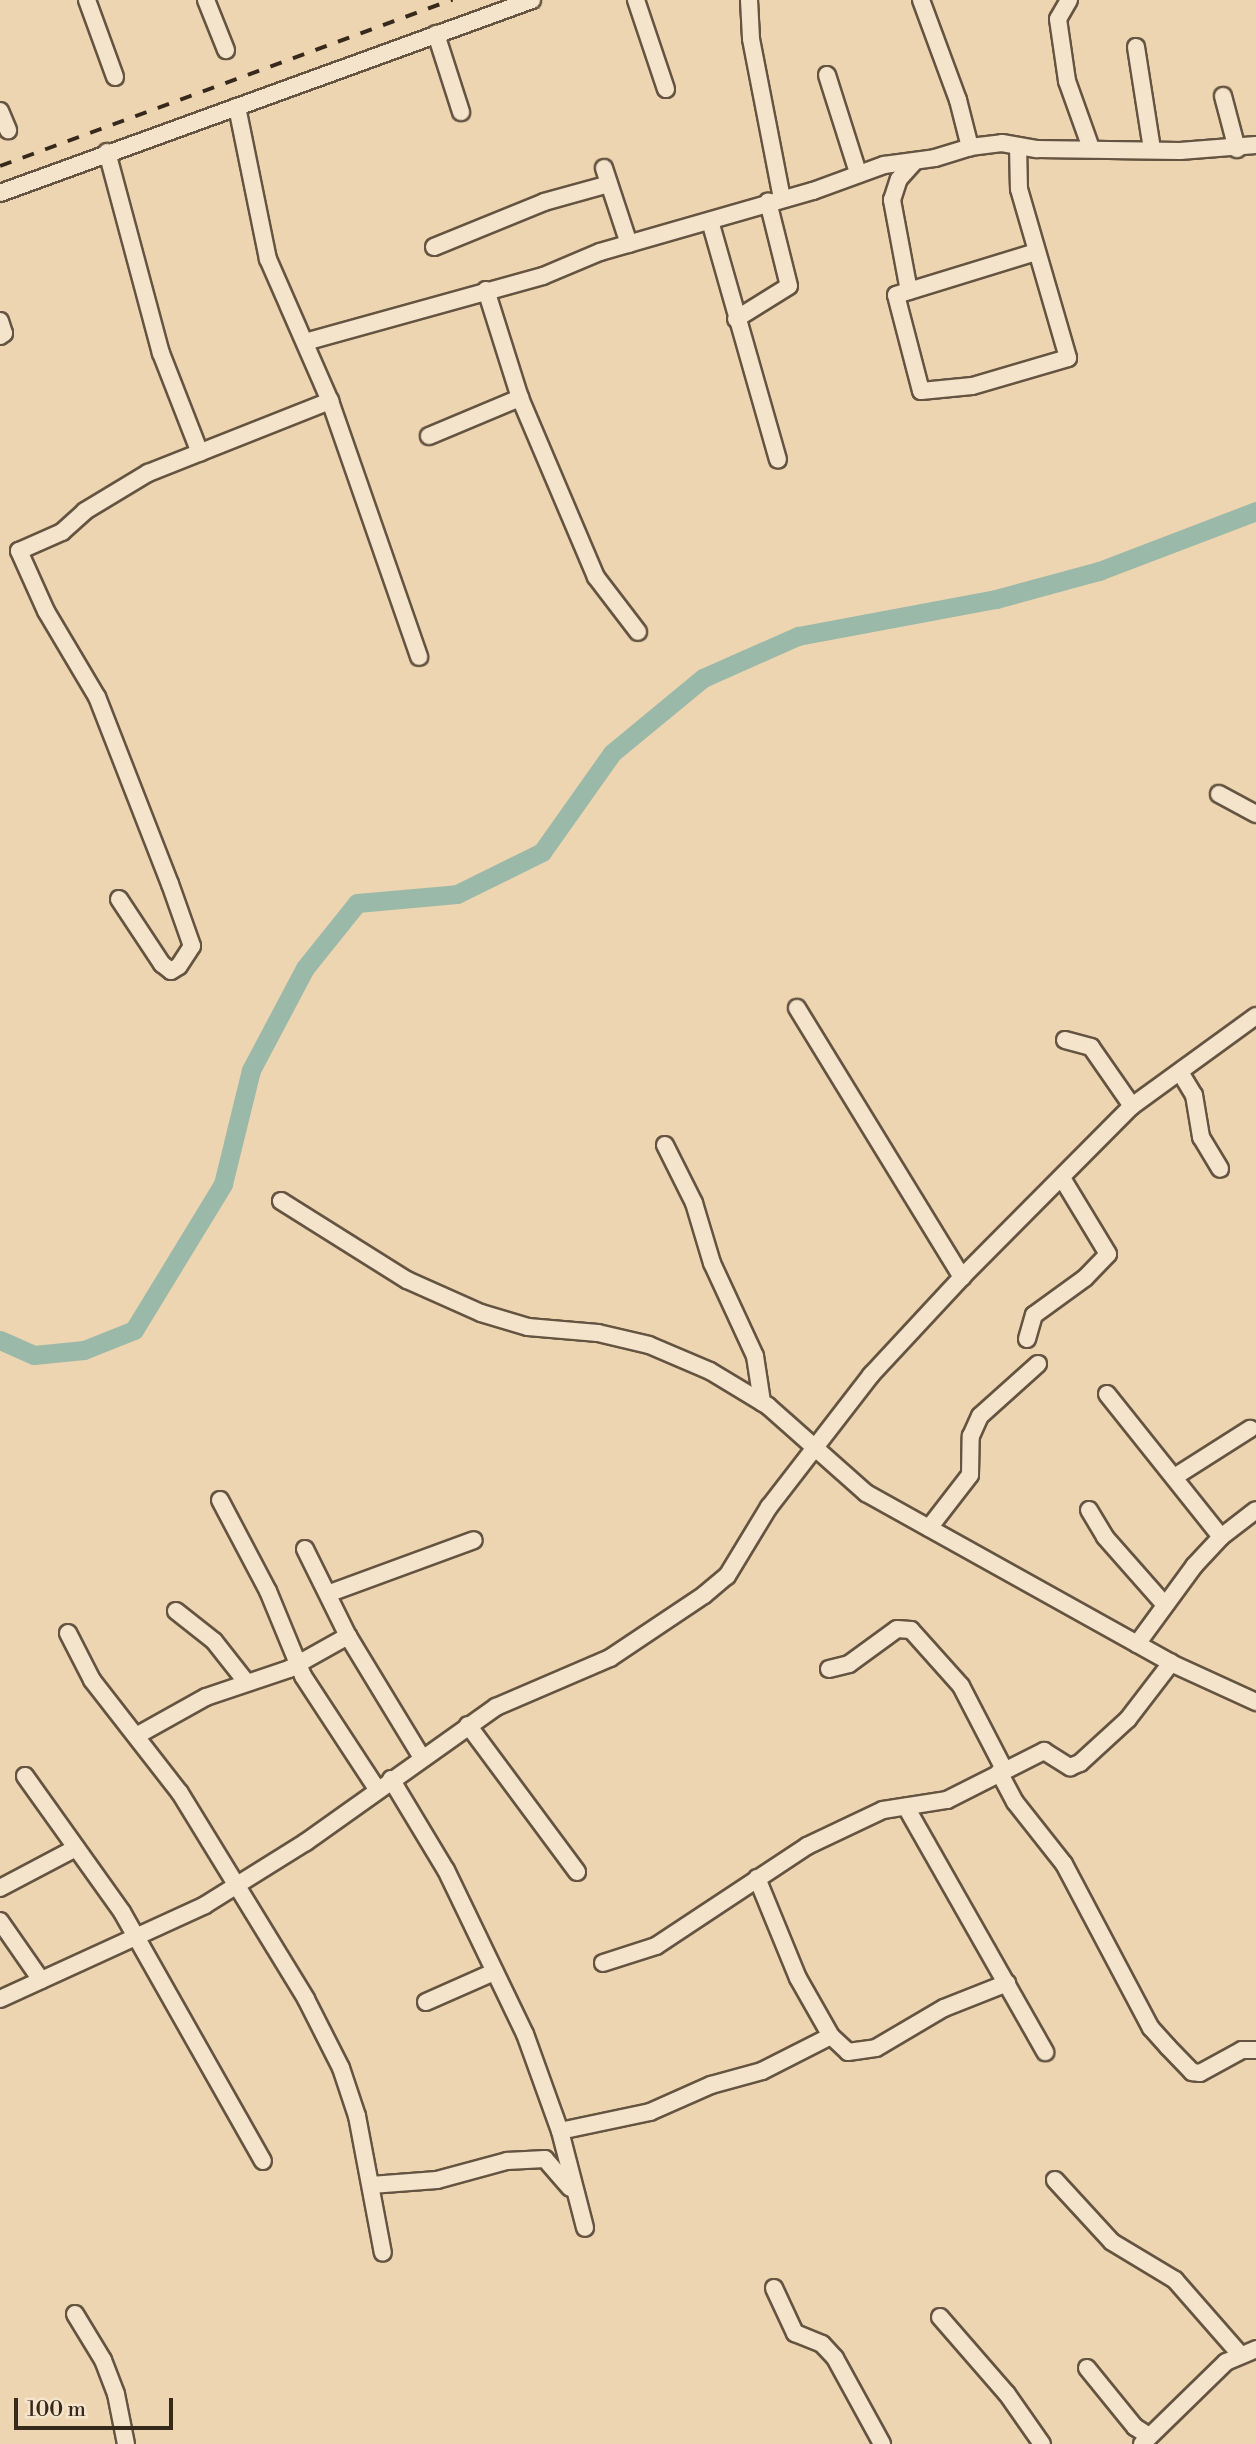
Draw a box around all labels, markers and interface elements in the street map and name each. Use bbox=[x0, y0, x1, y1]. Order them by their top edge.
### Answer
scale bar bbox=[18, 2384, 177, 2428]
text: 100 m bbox=[27, 2397, 86, 2423]

